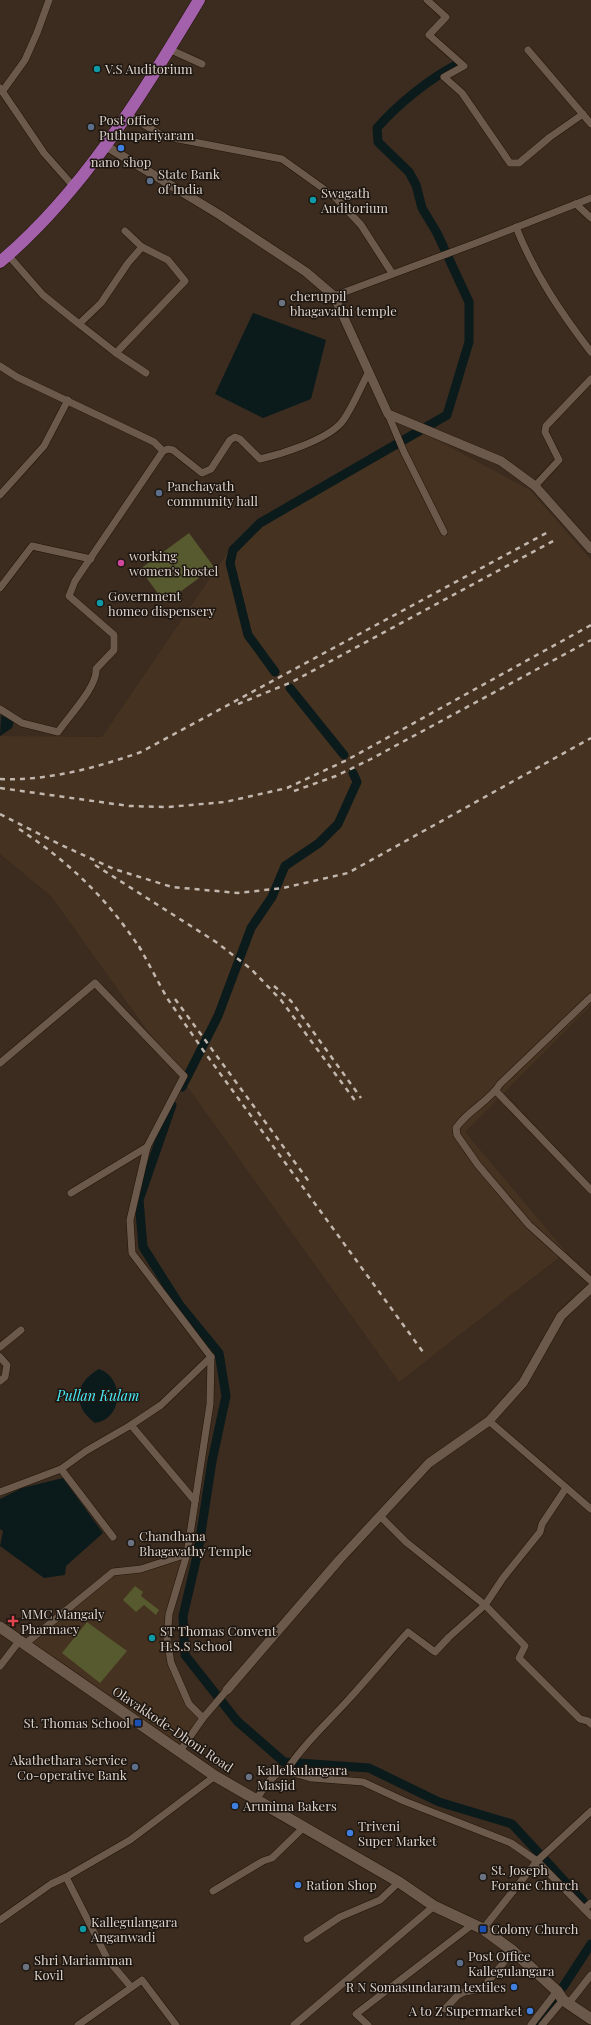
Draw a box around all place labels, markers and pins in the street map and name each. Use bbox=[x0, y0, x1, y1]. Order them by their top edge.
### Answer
place label: V.S Auditorium bbox=[104, 60, 193, 77]
marker: V.S Auditorium bbox=[92, 64, 102, 74]
place label: Post office Puthupariyaram bbox=[99, 111, 195, 143]
marker: Post office Puthupariyaram bbox=[86, 122, 96, 132]
marker: nano shop bbox=[116, 143, 126, 153]
place label: nano shop bbox=[91, 153, 151, 170]
place label: State Bank of India bbox=[158, 165, 221, 197]
marker: State Bank of India bbox=[145, 176, 155, 186]
place label: Swagath Auditorium bbox=[320, 184, 389, 216]
marker: Swagath Auditorium bbox=[308, 195, 318, 205]
place label: cheruppil bhagavathi temple bbox=[290, 287, 397, 319]
marker: cheruppil bhagavathi temple bbox=[277, 298, 287, 308]
place label: Panchayath community hall bbox=[167, 477, 258, 509]
marker: Panchayath community hall bbox=[154, 488, 164, 498]
place label: working women's hostel bbox=[129, 547, 219, 579]
marker: working women's hostel bbox=[116, 558, 126, 568]
place label: Government homeo dispensery bbox=[108, 587, 215, 619]
marker: Government homeo dispensery bbox=[95, 598, 105, 608]
place label: Chandhana Bhagavathy Temple bbox=[139, 1527, 252, 1559]
marker: Chandhana Bhagavathy Temple bbox=[126, 1538, 136, 1548]
place label: MMC Mangaly Pharmacy bbox=[21, 1605, 105, 1637]
marker: MMC Mangaly Pharmacy bbox=[8, 1616, 18, 1626]
place label: ST Thomas Convent H.S.S School bbox=[160, 1622, 277, 1654]
marker: ST Thomas Convent H.S.S School bbox=[147, 1633, 157, 1643]
place label: St. Thomas School bbox=[24, 1714, 130, 1731]
marker: St. Thomas School bbox=[133, 1718, 143, 1728]
place label: Akathethara Service Co-operative Bank bbox=[9, 1751, 128, 1783]
place label: Kallelkulangara Masjid bbox=[257, 1761, 348, 1793]
marker: Akathethara Service Co-operative Bank bbox=[130, 1762, 140, 1772]
marker: Kallelkulangara Masjid bbox=[244, 1772, 254, 1782]
place label: Arunima Bakers bbox=[242, 1797, 337, 1814]
marker: Arunima Bakers bbox=[230, 1801, 240, 1811]
place label: Triveni Super Market bbox=[358, 1817, 437, 1849]
marker: Triveni Super Market bbox=[345, 1828, 355, 1838]
place label: St. Joseph Forane Church bbox=[491, 1861, 579, 1893]
marker: St. Joseph Forane Church bbox=[478, 1872, 488, 1882]
place label: Ration Shop bbox=[306, 1876, 377, 1893]
marker: Ration Shop bbox=[293, 1880, 303, 1890]
place label: Kallegulangara Anganwadi bbox=[90, 1913, 178, 1945]
place label: Colony Church bbox=[491, 1920, 579, 1937]
marker: Kallegulangara Anganwadi bbox=[78, 1924, 88, 1934]
marker: Colony Church bbox=[478, 1924, 488, 1934]
place label: Post Office Kallegulangara bbox=[468, 1947, 555, 1979]
place label: Shri Mariamman Kovil bbox=[34, 1951, 133, 1983]
marker: Post Office Kallegulangara bbox=[455, 1958, 465, 1968]
marker: Shri Mariamman Kovil bbox=[21, 1962, 31, 1972]
place label: R N Somasundaram textiles bbox=[346, 1978, 506, 1995]
marker: R N Somasundaram textiles bbox=[509, 1982, 519, 1992]
place label: A to Z Supermarket bbox=[408, 2002, 522, 2019]
marker: A to Z Supermarket bbox=[525, 2006, 535, 2016]

